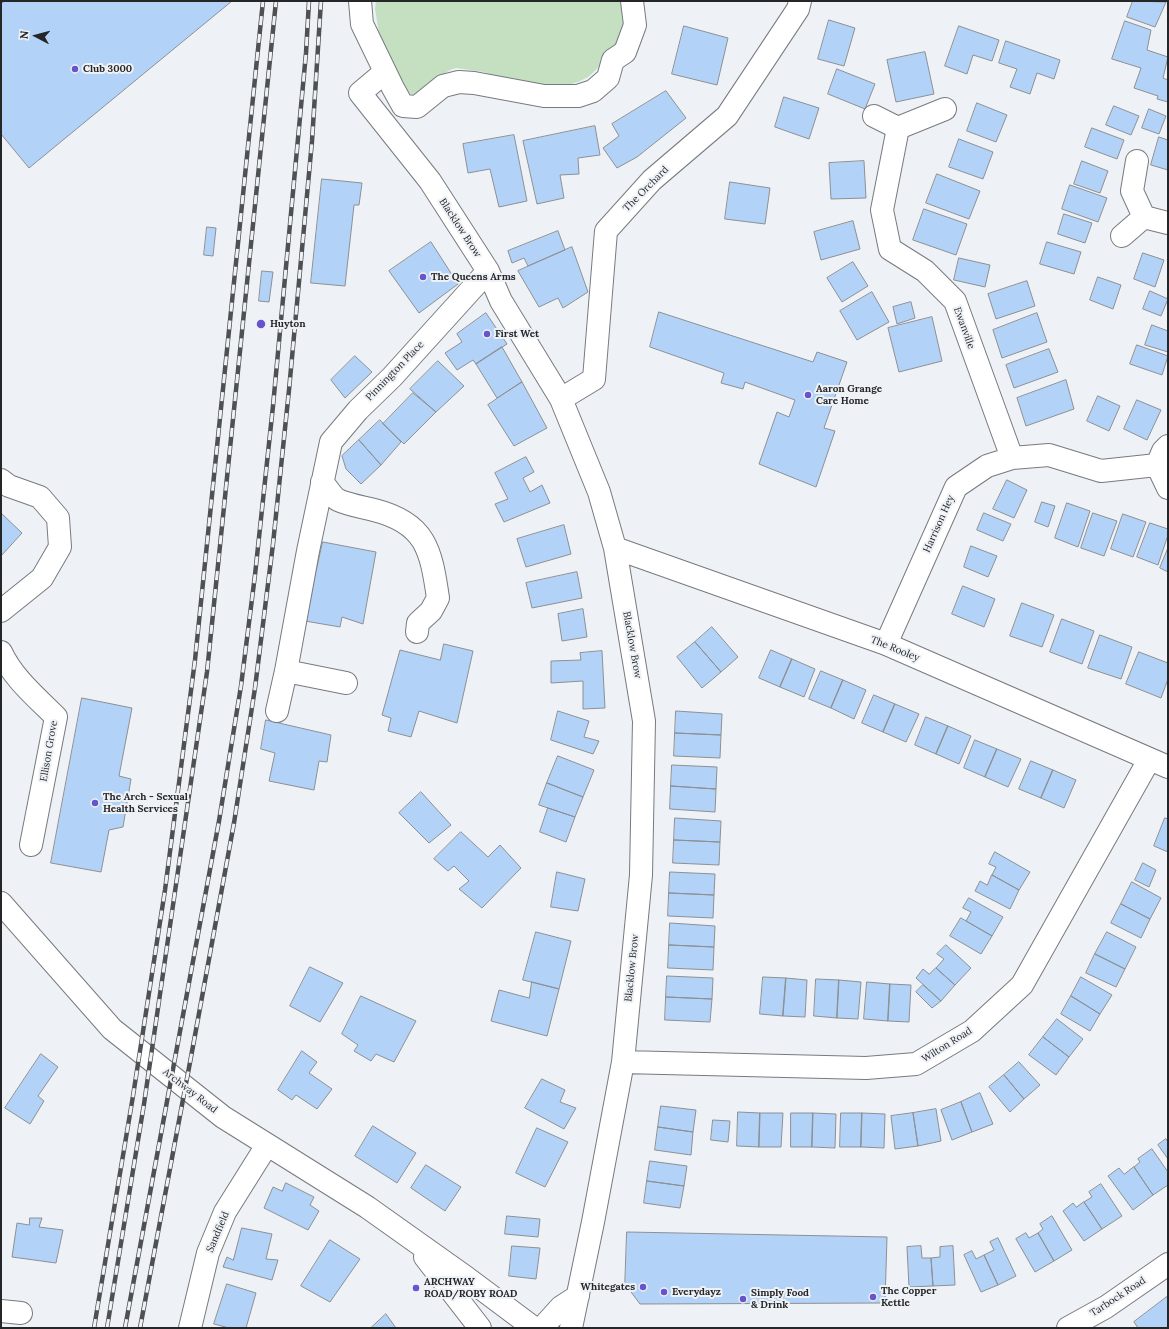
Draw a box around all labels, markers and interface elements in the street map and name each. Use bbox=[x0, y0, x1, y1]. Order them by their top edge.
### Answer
north arrow bbox=[16, 16, 56, 56]
text: N bbox=[17, 30, 31, 40]
place label: Club 3000 bbox=[83, 63, 132, 75]
marker: Club 3000 bbox=[70, 64, 80, 74]
street label: The Orchard bbox=[621, 164, 671, 214]
street label: Blacklow Brow bbox=[436, 196, 484, 260]
place label: The Queens Arms bbox=[431, 271, 516, 283]
marker: The Queens Arms bbox=[418, 272, 428, 282]
street label: Ewanville bbox=[951, 305, 977, 351]
marker: Huyton bbox=[255, 318, 267, 330]
place label: Huyton bbox=[270, 318, 306, 330]
place label: First Wet bbox=[495, 328, 539, 340]
marker: First Wet bbox=[482, 329, 492, 339]
street label: Pinnington Place bbox=[363, 339, 427, 403]
place label: Aaron Grange Care Home bbox=[816, 383, 882, 406]
marker: Aaron Grange Care Home bbox=[803, 390, 813, 400]
street label: Harrison Hey bbox=[921, 493, 957, 555]
street label: Blacklow Brow bbox=[620, 610, 644, 680]
street label: The Rooley bbox=[869, 634, 921, 664]
street label: Ellison Grove bbox=[38, 720, 60, 782]
place label: The Arch - Sexual Health Services bbox=[103, 791, 188, 814]
marker: The Arch - Sexual Health Services bbox=[90, 798, 100, 808]
street label: Blacklow Brow bbox=[622, 934, 642, 1002]
street label: Wilton Road bbox=[920, 1025, 974, 1065]
street label: Archway Road bbox=[160, 1066, 220, 1116]
street label: Sandfield bbox=[204, 1210, 232, 1254]
street label: Tarbock Road bbox=[1088, 1275, 1148, 1319]
place label: ARCHWAY ROAD/ROBY ROAD bbox=[424, 1276, 517, 1300]
place label: Whitegates bbox=[581, 1281, 635, 1293]
marker: Whitegates bbox=[638, 1282, 648, 1292]
marker: ARCHWAY ROAD/ROBY ROAD bbox=[411, 1283, 421, 1293]
place label: The Copper Kettle bbox=[881, 1285, 936, 1308]
place label: Everydayz bbox=[672, 1286, 721, 1298]
marker: Everydayz bbox=[659, 1287, 669, 1297]
place label: Simply Food & Drink bbox=[751, 1287, 809, 1310]
marker: The Copper Kettle bbox=[868, 1292, 878, 1302]
marker: Simply Food & Drink bbox=[738, 1294, 748, 1304]

